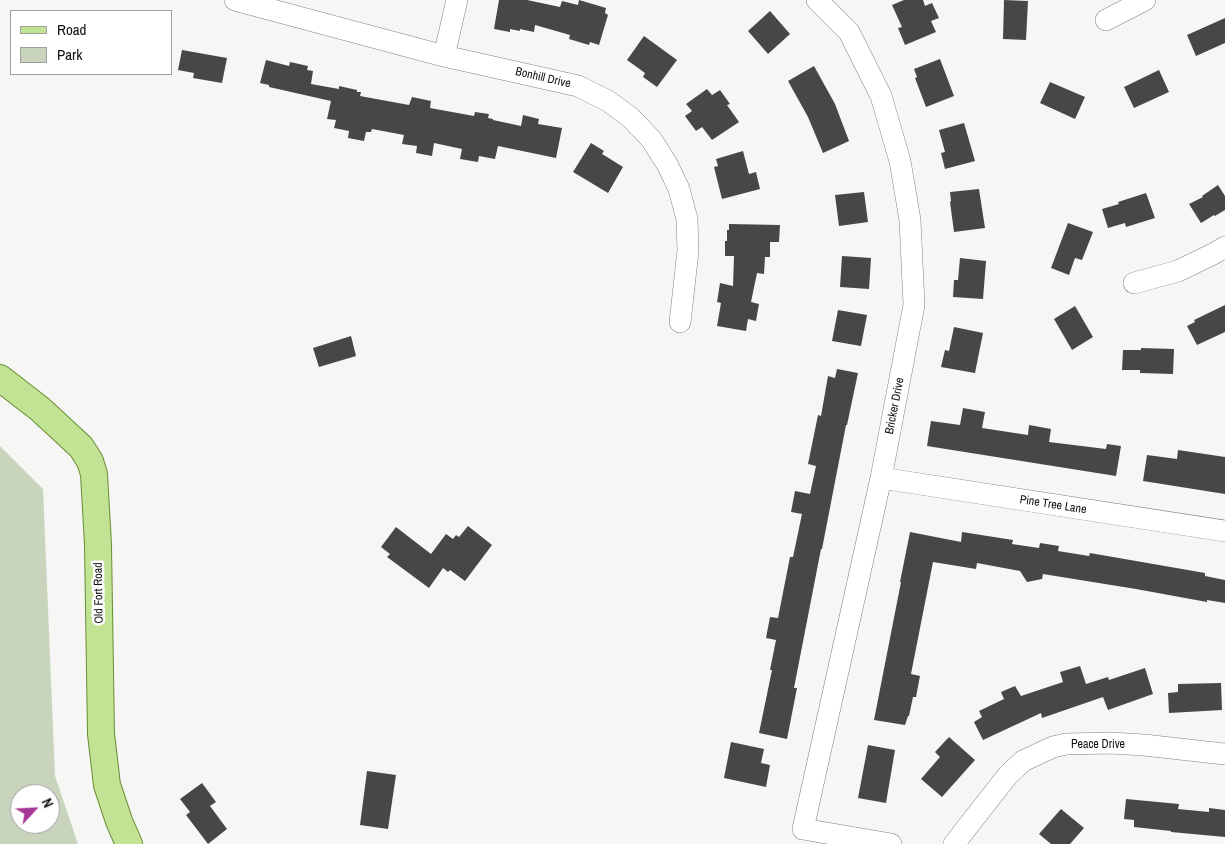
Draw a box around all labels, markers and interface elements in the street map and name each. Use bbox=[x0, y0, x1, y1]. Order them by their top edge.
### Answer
legend bbox=[10, 10, 172, 75]
text: Road bbox=[57, 19, 86, 40]
text: Park bbox=[57, 44, 82, 65]
street label: Bonhill Drive bbox=[514, 65, 572, 91]
street label: Bricker Drive bbox=[882, 376, 908, 436]
street label: Pine Tree Lane bbox=[1019, 493, 1087, 517]
street label: Old Fort Road bbox=[91, 562, 107, 624]
street label: Peace Drive bbox=[1071, 738, 1125, 752]
north arrow bbox=[10, 784, 60, 834]
text: N bbox=[38, 796, 58, 811]

